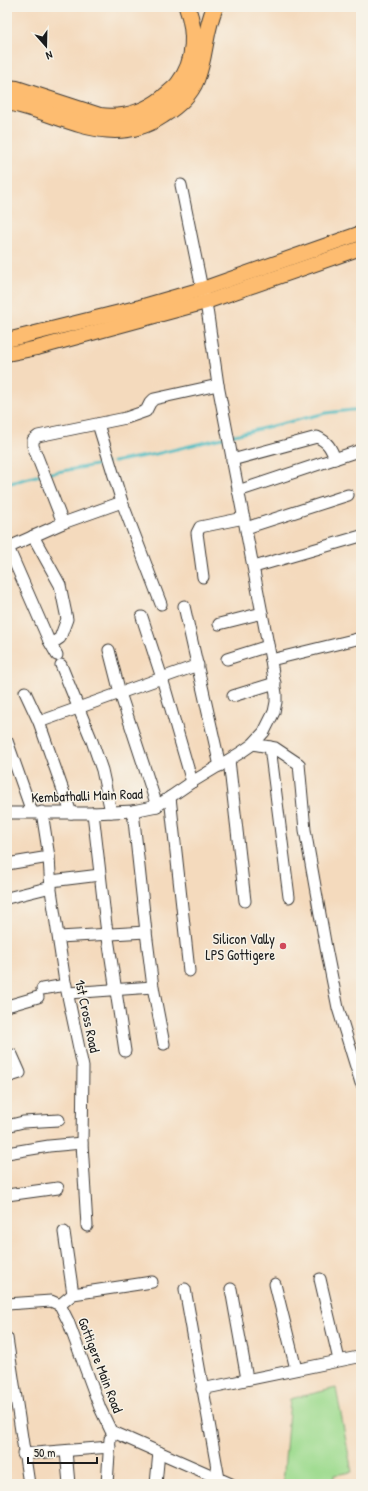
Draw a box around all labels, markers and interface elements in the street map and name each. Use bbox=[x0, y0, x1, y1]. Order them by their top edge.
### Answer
north arrow bbox=[26, 26, 66, 66]
text: N bbox=[44, 48, 55, 63]
street label: Kembathalli Main Road bbox=[31, 784, 144, 806]
place label: Silicon Vally LPS Gottigere bbox=[206, 929, 275, 965]
marker: Silicon Vally LPS Gottigere bbox=[278, 941, 288, 951]
street label: 1st Cross Road bbox=[71, 978, 105, 1055]
street label: Gottigere Main Road bbox=[73, 1315, 128, 1416]
scale bar bbox=[28, 1439, 97, 1465]
text: 50 m bbox=[34, 1444, 55, 1461]

